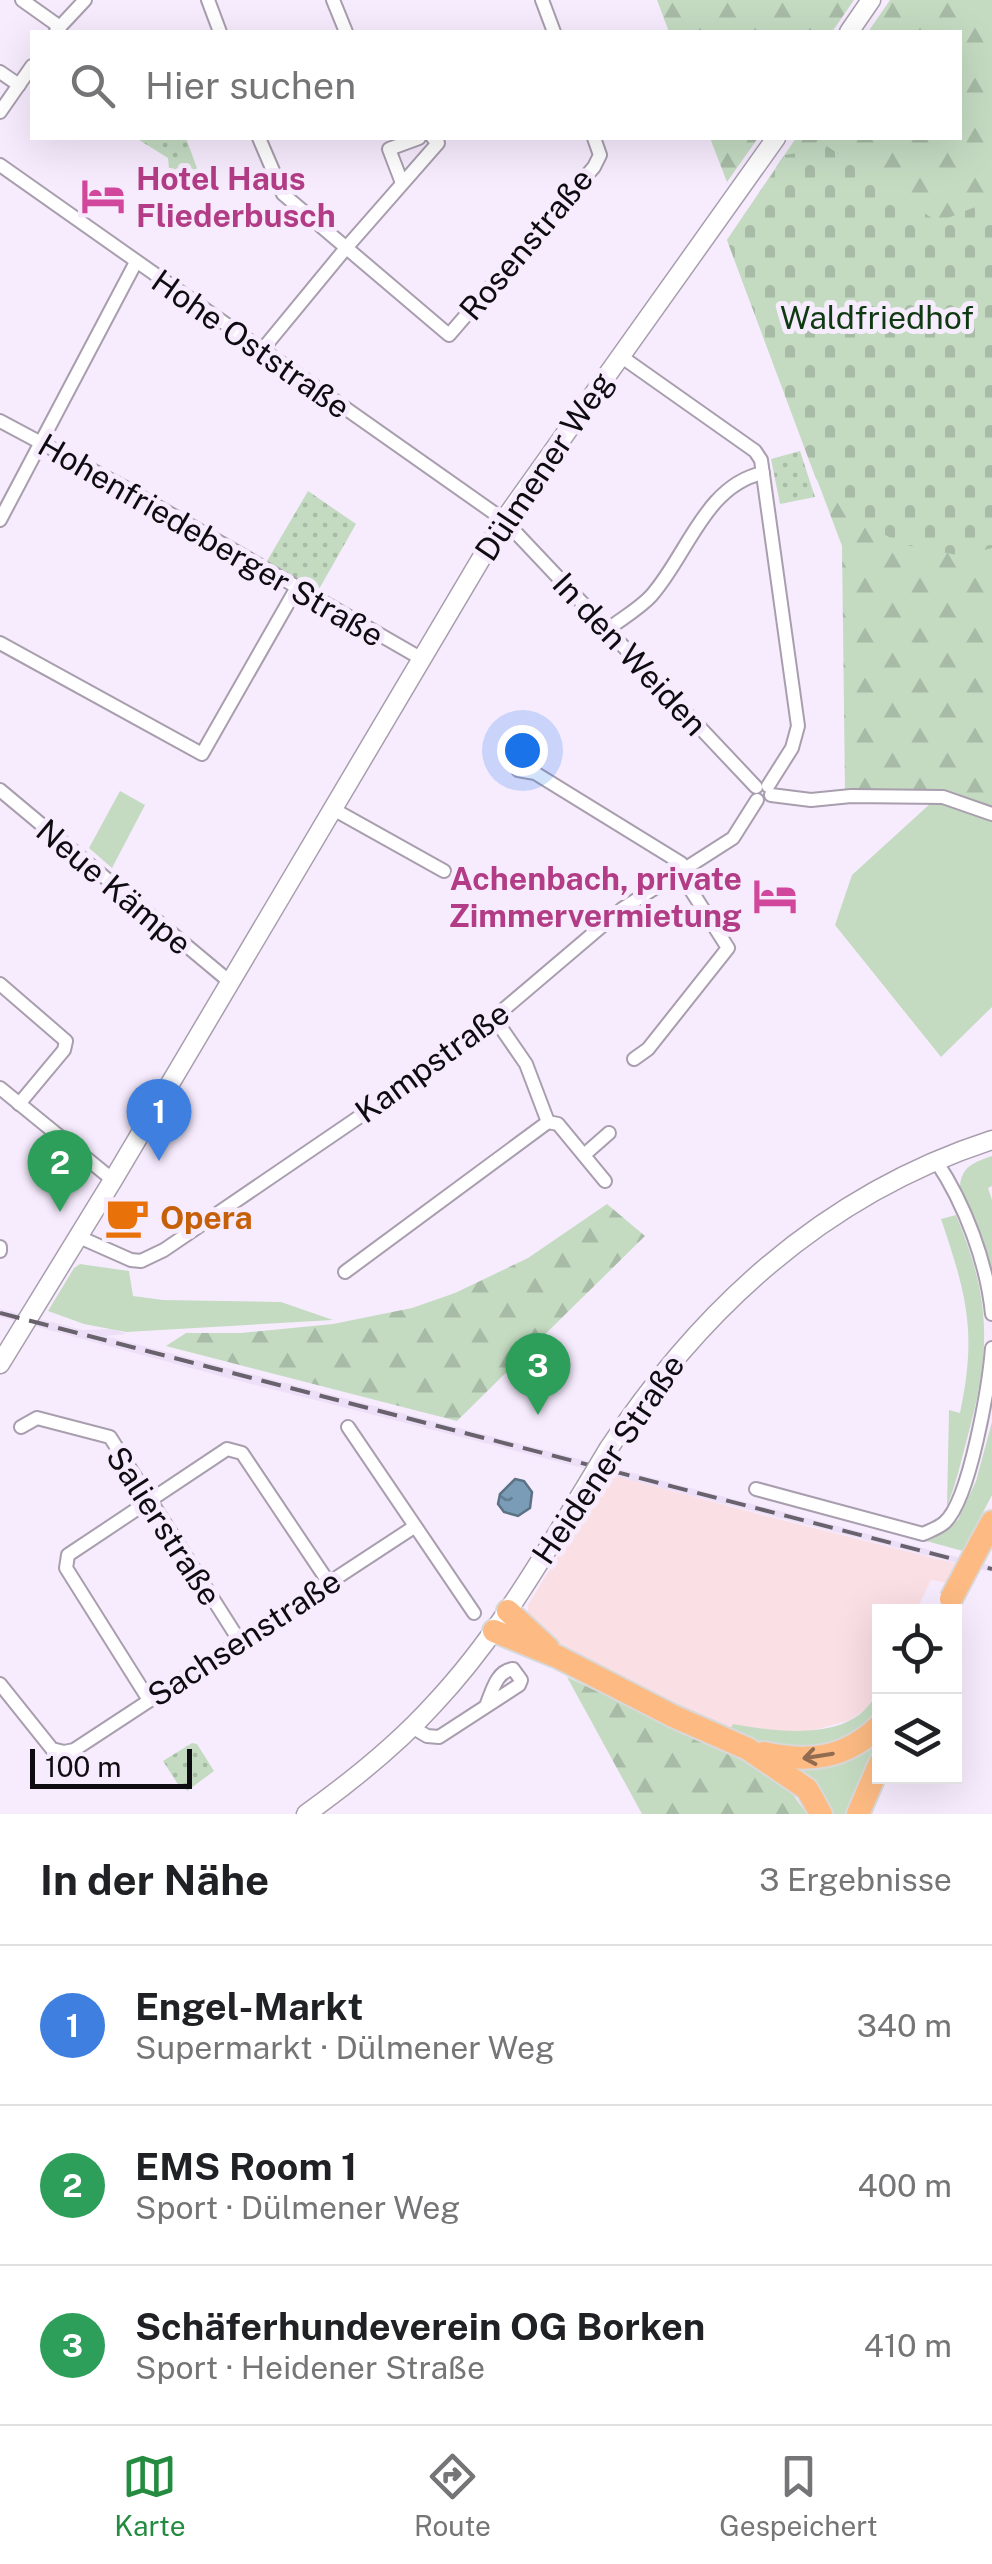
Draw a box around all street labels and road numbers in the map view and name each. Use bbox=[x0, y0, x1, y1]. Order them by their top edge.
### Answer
street label: Rosenstraße bbox=[452, 161, 600, 327]
street label: Hohe Oststraße bbox=[145, 262, 357, 426]
street label: Dülmener Weg bbox=[467, 365, 621, 567]
street label: Hohenfriedeberger Straße bbox=[32, 426, 390, 654]
street label: In den Weiden bbox=[545, 565, 715, 743]
street label: Neue Kämpe bbox=[29, 812, 199, 962]
street label: Kampstraße bbox=[348, 994, 516, 1130]
street label: Heidener Straße bbox=[524, 1347, 692, 1571]
street label: Salierstraße bbox=[99, 1440, 229, 1612]
street label: Sachsenstraße bbox=[141, 1562, 347, 1714]

